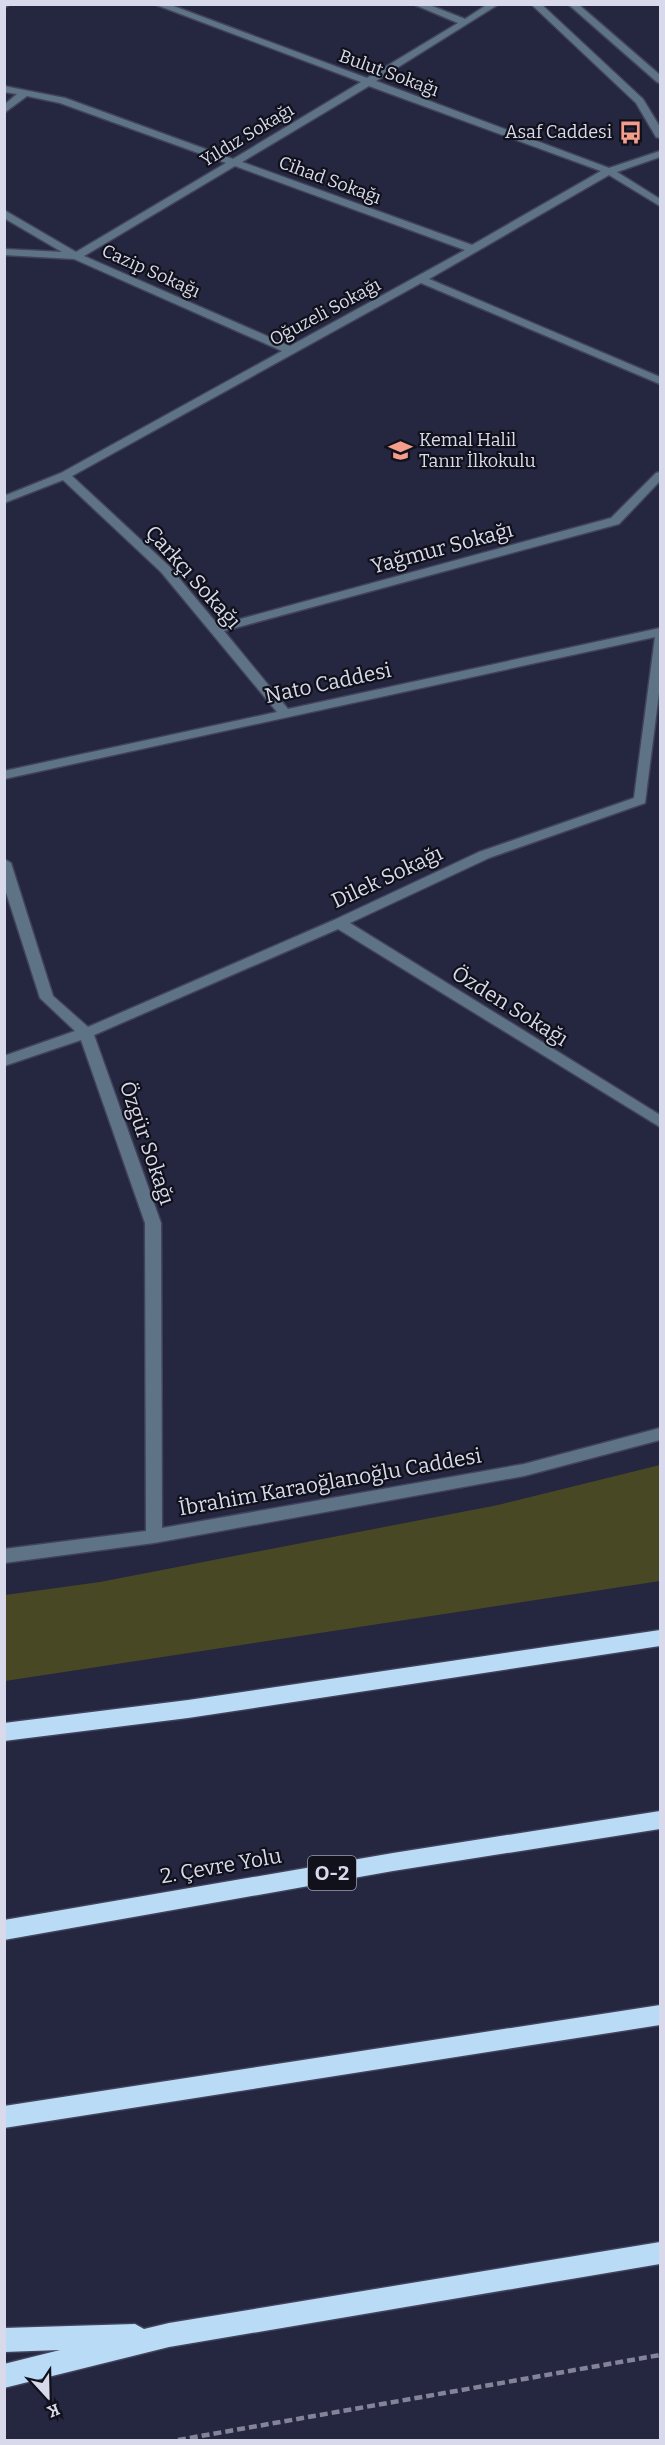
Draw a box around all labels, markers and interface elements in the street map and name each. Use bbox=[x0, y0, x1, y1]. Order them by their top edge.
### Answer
street label: Bulut Sokağı bbox=[336, 45, 442, 101]
street label: Yıldız Sokağı bbox=[196, 99, 298, 171]
bus stop icon: Asaf Caddesi bbox=[617, 119, 643, 145]
place label: Asaf Caddesi bbox=[505, 121, 612, 143]
street label: Cihad Sokağı bbox=[276, 151, 384, 209]
street label: Cazip Sokağı bbox=[99, 240, 203, 302]
street label: Oğuzeli Sokağı bbox=[266, 274, 384, 350]
place label: Kemal Halil Tanır İlkokulu bbox=[419, 429, 536, 472]
school or university icon: Kemal Halil Tanır İlkokulu bbox=[388, 437, 414, 463]
street label: Yağmur Sokağı bbox=[368, 517, 516, 579]
street label: Çarkçı Sokağı bbox=[140, 520, 246, 634]
street label: Nato Caddesi bbox=[262, 657, 394, 709]
street label: Dilek Sokağı bbox=[327, 840, 447, 914]
street label: Özden Sokağı bbox=[447, 960, 573, 1052]
street label: Özgür Sokağı bbox=[114, 1078, 180, 1208]
street label: İbrahim Karaoğlanoğlu Caddesi bbox=[177, 1443, 483, 1521]
street label: 2. Çevre Yolu bbox=[158, 1843, 284, 1889]
road number: O-2 bbox=[308, 1856, 356, 1890]
north arrow bbox=[18, 2367, 78, 2427]
text: K bbox=[44, 2399, 62, 2422]

